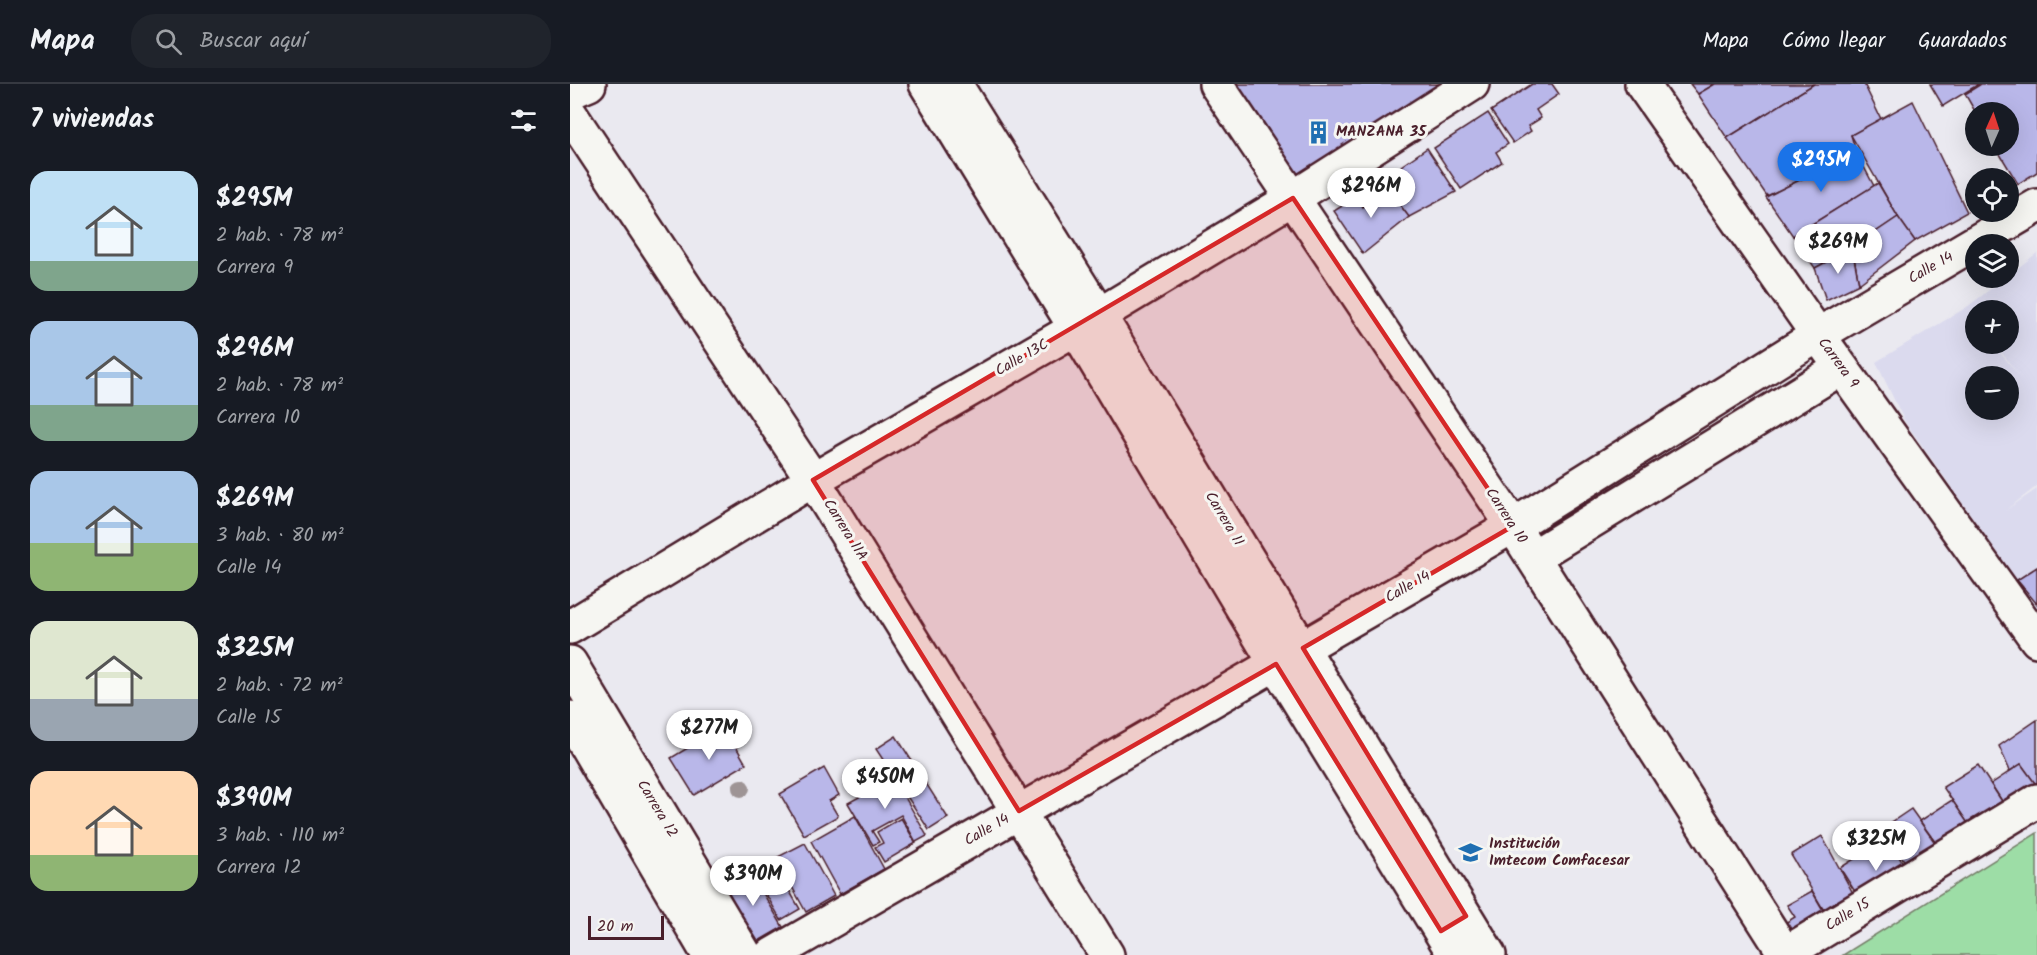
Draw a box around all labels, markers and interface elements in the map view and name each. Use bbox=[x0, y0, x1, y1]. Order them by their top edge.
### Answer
search box bbox=[131, 14, 551, 68]
text: Mapa bbox=[30, 19, 95, 64]
text: Buscar aquí bbox=[200, 24, 307, 59]
icon: search bbox=[152, 25, 185, 58]
text: Mapa bbox=[1702, 25, 1749, 58]
text: Cómo llegar bbox=[1782, 25, 1885, 58]
text: Guardados bbox=[1918, 25, 2007, 58]
text: 7 viviendas bbox=[30, 99, 154, 141]
north arrow bbox=[1965, 102, 2019, 156]
map controls bbox=[1965, 102, 2019, 420]
icon: filters bbox=[507, 104, 540, 137]
building icon: MANZANA 35 bbox=[1305, 119, 1331, 145]
place label: MANZANA 35 bbox=[1336, 120, 1427, 144]
pin: $295M bbox=[1779, 142, 1863, 193]
text: $295M bbox=[1792, 145, 1850, 177]
pin: $296M bbox=[1329, 168, 1413, 219]
button: locate bbox=[1965, 168, 2019, 222]
text: $296M bbox=[1341, 171, 1401, 203]
text: $295M bbox=[216, 178, 293, 220]
icon: home bbox=[78, 195, 150, 267]
text: 2 hab. · 78 m² bbox=[216, 220, 343, 252]
pin: $269M bbox=[1796, 224, 1880, 275]
text: $269M bbox=[1808, 227, 1868, 259]
button: layers bbox=[1965, 234, 2019, 288]
street label: Calle 14 bbox=[1904, 245, 1958, 291]
text: Carrera 9 bbox=[216, 252, 293, 284]
button: + bbox=[1965, 300, 2019, 354]
text: $296M bbox=[216, 328, 293, 370]
street label: Carrera 9 bbox=[1811, 332, 1865, 394]
street label: Calle 13C bbox=[991, 333, 1053, 383]
icon: home bbox=[78, 345, 150, 417]
button: − bbox=[1965, 366, 2019, 420]
text: 2 hab. · 78 m² bbox=[216, 370, 343, 402]
text: Carrera 10 bbox=[216, 402, 300, 434]
text: $269M bbox=[216, 478, 293, 520]
street label: Carrera 10 bbox=[1479, 483, 1533, 549]
street label: Carrera 11 bbox=[1198, 487, 1250, 551]
street label: Carrera 11A bbox=[816, 494, 874, 566]
icon: home bbox=[78, 495, 150, 567]
text: 3 hab. · 80 m² bbox=[216, 520, 344, 552]
text: Calle 14 bbox=[216, 552, 281, 584]
street label: Calle 14 bbox=[1381, 564, 1435, 610]
text: $325M bbox=[216, 628, 294, 670]
icon: home bbox=[78, 645, 150, 717]
text: 2 hab. · 72 m² bbox=[216, 670, 343, 702]
text: Calle 15 bbox=[216, 702, 281, 734]
pin: $277M bbox=[667, 710, 751, 761]
text: $277M bbox=[680, 713, 738, 745]
pin: $450M bbox=[843, 759, 927, 810]
text: $450M bbox=[856, 762, 914, 794]
street label: Carrera 12 bbox=[630, 775, 684, 843]
text: $390M bbox=[216, 778, 292, 820]
icon: home bbox=[78, 795, 150, 867]
street label: Calle 14 bbox=[960, 807, 1014, 853]
text: 3 hab. · 110 m² bbox=[216, 820, 344, 852]
pin: $325M bbox=[1834, 821, 1918, 872]
text: $325M bbox=[1846, 824, 1906, 856]
place label: Institución Imtecom Comfacesar bbox=[1489, 832, 1630, 873]
school or university icon: Institución Imtecom Comfacesar bbox=[1458, 840, 1484, 866]
text: Carrera 12 bbox=[216, 852, 302, 884]
pin: $390M bbox=[711, 856, 795, 907]
text: $390M bbox=[724, 859, 782, 891]
street label: Calle 15 bbox=[1821, 892, 1876, 938]
scale bar bbox=[588, 913, 664, 940]
text: 20 m bbox=[597, 914, 633, 939]

